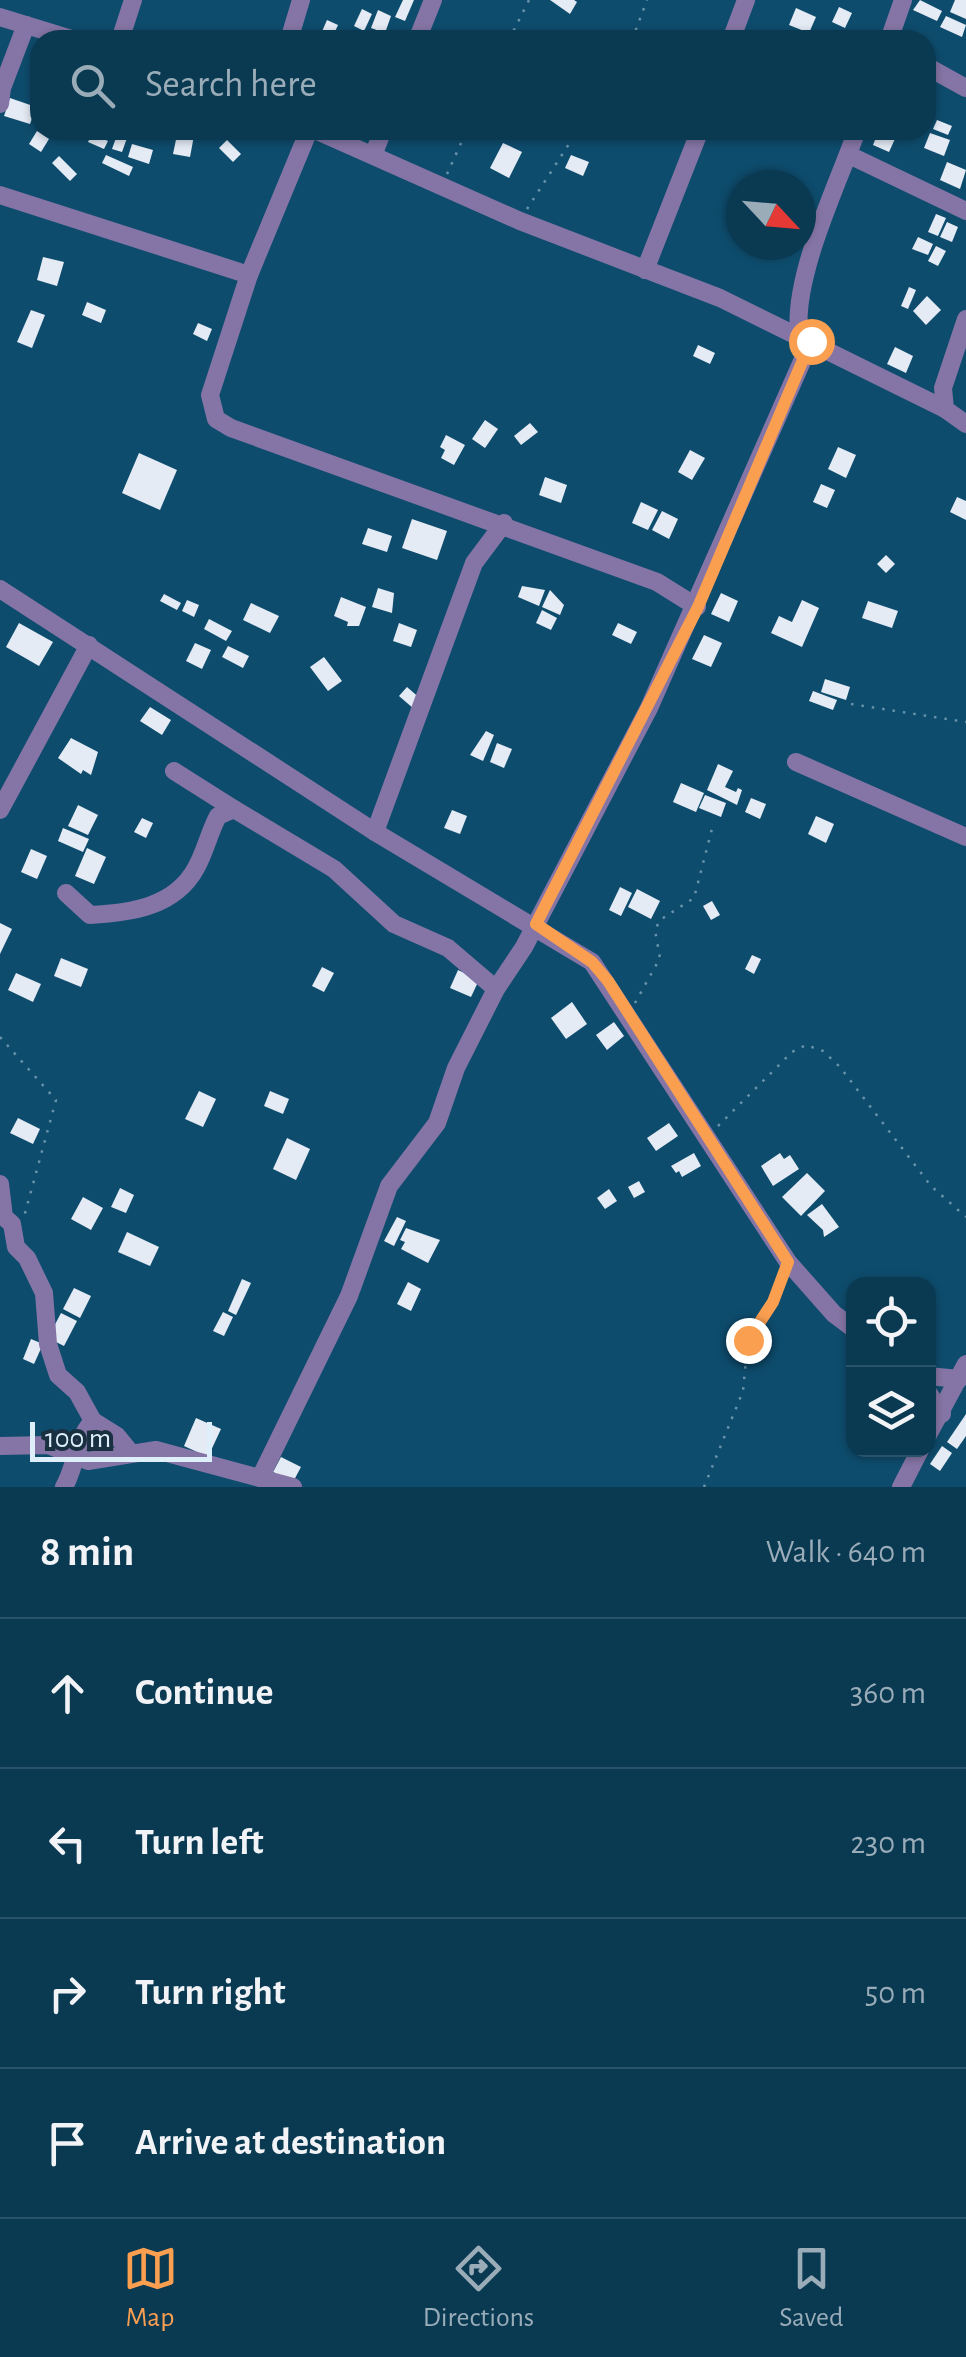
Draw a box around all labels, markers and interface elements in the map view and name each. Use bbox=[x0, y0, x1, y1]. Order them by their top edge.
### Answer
search box bbox=[30, 30, 936, 140]
icon: search bbox=[65, 58, 120, 113]
text: Search here bbox=[145, 66, 317, 104]
north arrow bbox=[726, 170, 816, 260]
route start bbox=[789, 319, 835, 365]
map controls bbox=[846, 1277, 936, 1457]
button: locate bbox=[846, 1277, 936, 1367]
route end bbox=[726, 1318, 772, 1364]
button: layers bbox=[846, 1367, 936, 1457]
scale bar bbox=[30, 1417, 212, 1462]
text: 100 m bbox=[45, 1425, 111, 1453]
text: 8 min bbox=[40, 1531, 134, 1573]
text: Walk · 640 m bbox=[766, 1536, 926, 1568]
icon: ahead bbox=[40, 1666, 95, 1721]
text: Continue bbox=[135, 1674, 273, 1712]
text: 360 m bbox=[850, 1677, 926, 1709]
icon: left bbox=[40, 1816, 95, 1871]
text: Turn left bbox=[135, 1824, 263, 1862]
text: 230 m bbox=[850, 1827, 926, 1859]
icon: right bbox=[40, 1966, 95, 2021]
text: Turn right bbox=[135, 1974, 285, 2012]
text: 50 m bbox=[865, 1977, 926, 2009]
icon: arrive bbox=[40, 2116, 95, 2171]
text: Arrive at destination bbox=[135, 2124, 446, 2162]
tab: Map bbox=[123, 2241, 178, 2335]
tab: Directions bbox=[423, 2241, 534, 2335]
tab: Saved bbox=[779, 2241, 843, 2335]

